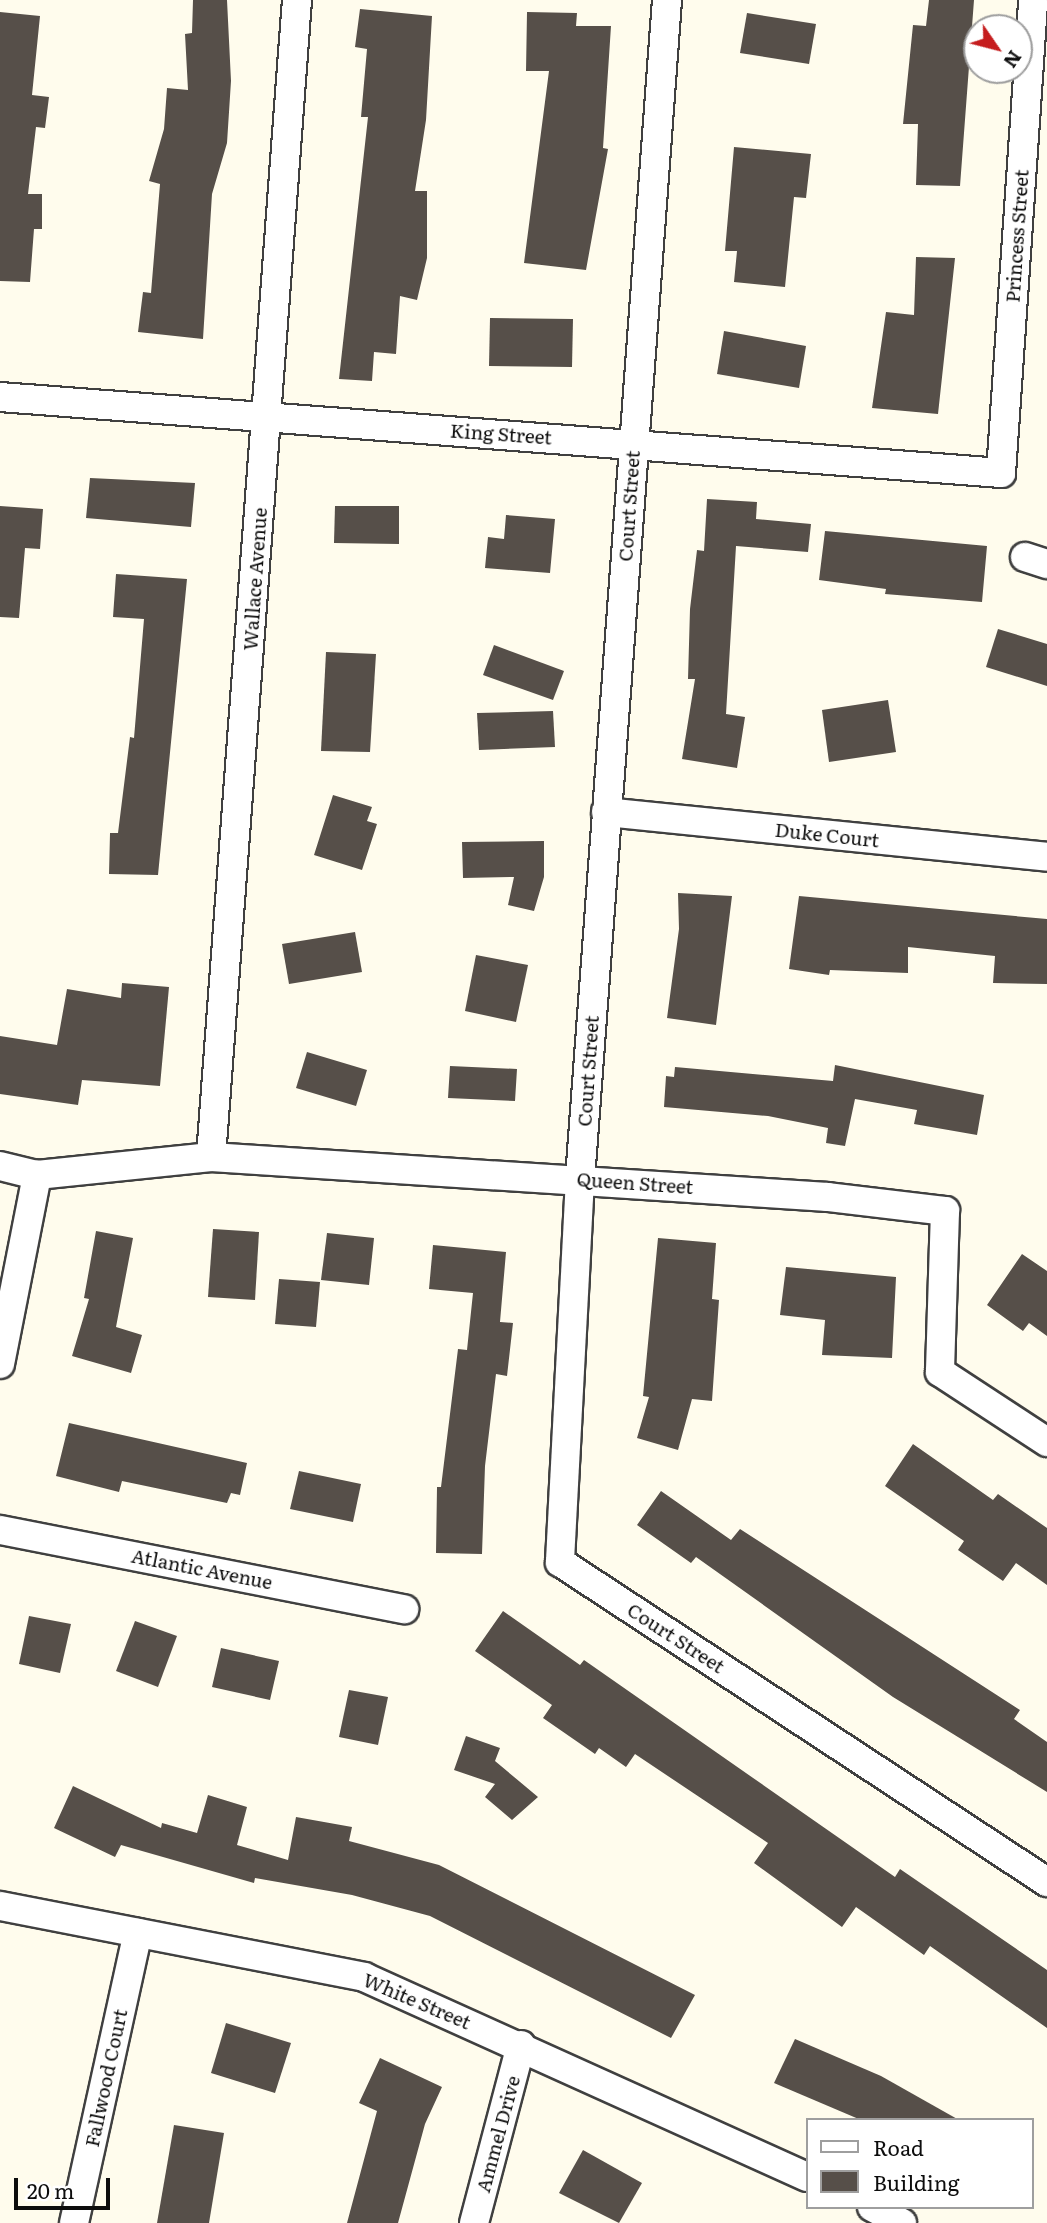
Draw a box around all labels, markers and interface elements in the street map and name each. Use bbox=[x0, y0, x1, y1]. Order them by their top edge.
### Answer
north arrow bbox=[963, 14, 1033, 84]
text: N bbox=[998, 45, 1030, 74]
street label: Princess Street bbox=[1001, 169, 1033, 303]
street label: King Street bbox=[449, 419, 553, 449]
street label: Court Street bbox=[614, 450, 644, 562]
street label: Wallace Avenue bbox=[239, 507, 271, 651]
street label: Duke Court bbox=[774, 818, 880, 852]
street label: Court Street bbox=[573, 1015, 603, 1127]
street label: Queen Street bbox=[576, 1168, 694, 1198]
street label: Atlantic Avenue bbox=[130, 1544, 274, 1594]
street label: Court Street bbox=[623, 1598, 729, 1678]
street label: White Street bbox=[360, 1968, 474, 2034]
street label: Fallwood Court bbox=[80, 2007, 132, 2149]
street label: Ammel Drive bbox=[471, 2073, 525, 2195]
legend bbox=[806, 2118, 1033, 2209]
text: Road bbox=[873, 2131, 924, 2162]
scale bar bbox=[18, 2164, 114, 2208]
text: Building bbox=[873, 2166, 959, 2197]
text: 20 m bbox=[27, 2174, 74, 2205]

